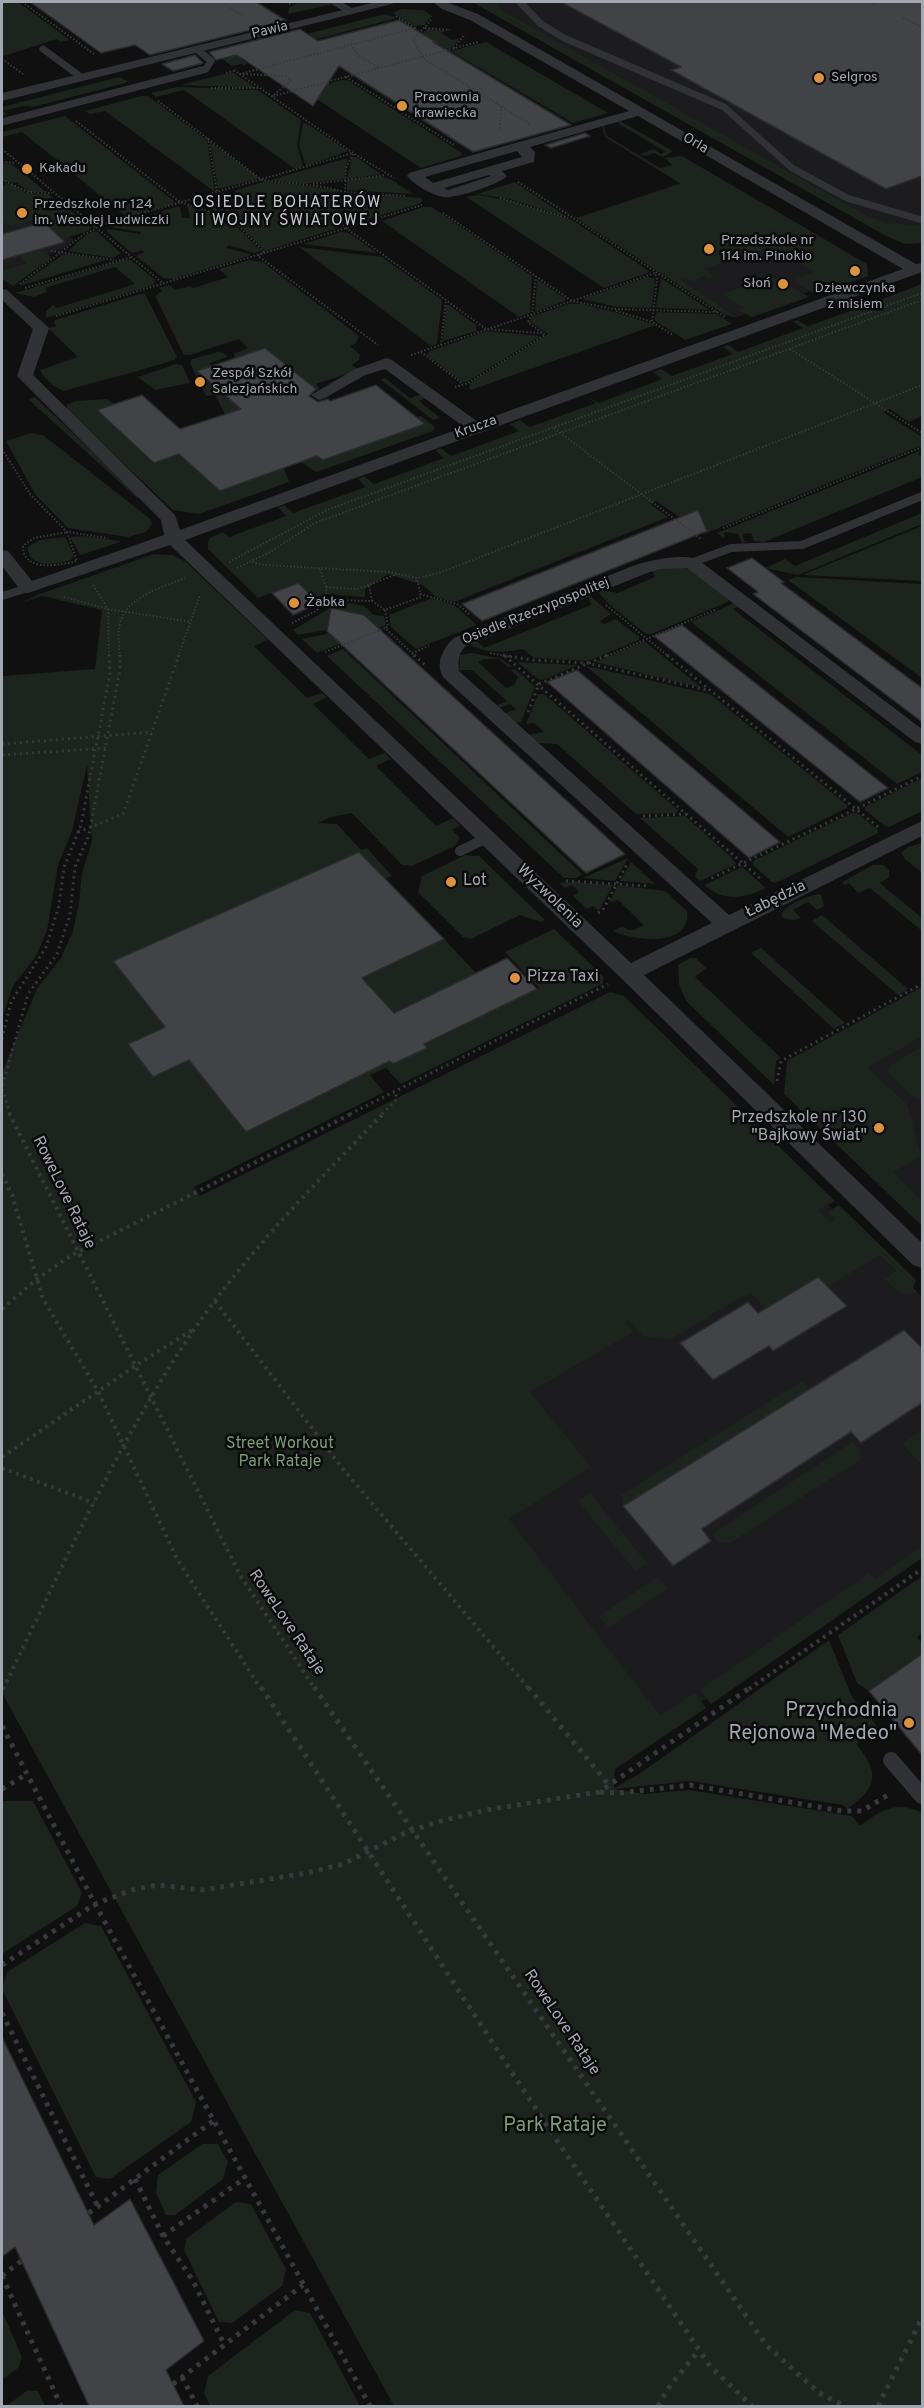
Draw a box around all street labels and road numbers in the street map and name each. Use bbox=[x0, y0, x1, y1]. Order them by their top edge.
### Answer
street label: Pawia bbox=[250, 18, 290, 44]
street label: Orla bbox=[679, 130, 711, 158]
street label: Krucza bbox=[453, 413, 499, 443]
street label: Osiedle Rzeczypospolitej bbox=[460, 575, 612, 649]
street label: Wyzwolenia bbox=[512, 861, 586, 933]
street label: Łabędzia bbox=[743, 877, 809, 923]
street label: RoweLove Rataje bbox=[27, 1133, 99, 1253]
street label: RoweLove Rataje bbox=[244, 1567, 328, 1679]
street label: RoweLove Rataje bbox=[519, 1967, 603, 2079]

